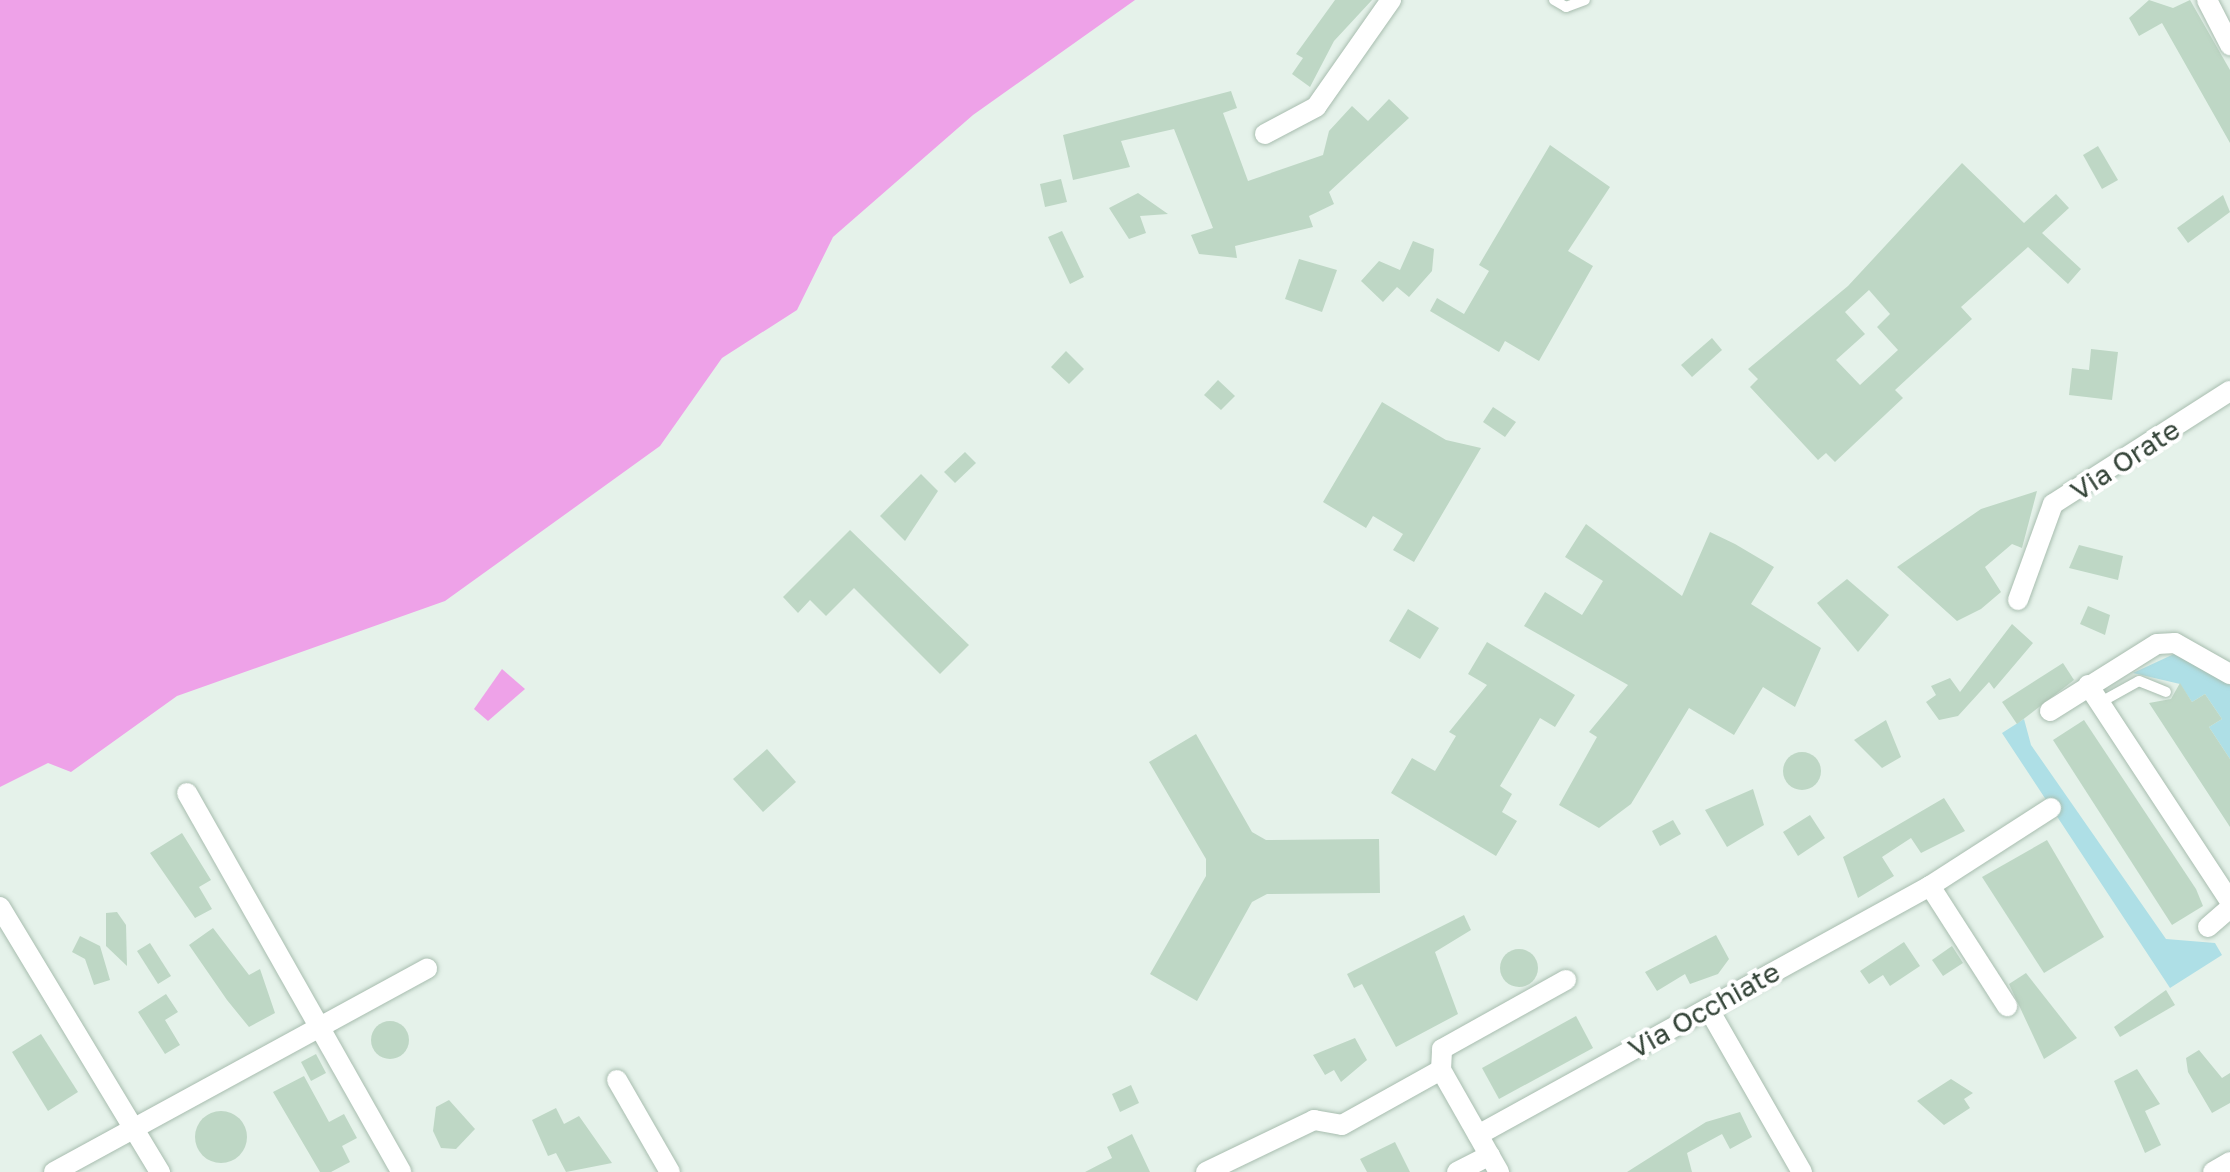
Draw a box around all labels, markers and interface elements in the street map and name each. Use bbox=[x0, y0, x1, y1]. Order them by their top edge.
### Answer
street label: Via Orate bbox=[2064, 412, 2186, 508]
street label: Via Occhiate bbox=[1622, 955, 1786, 1065]

